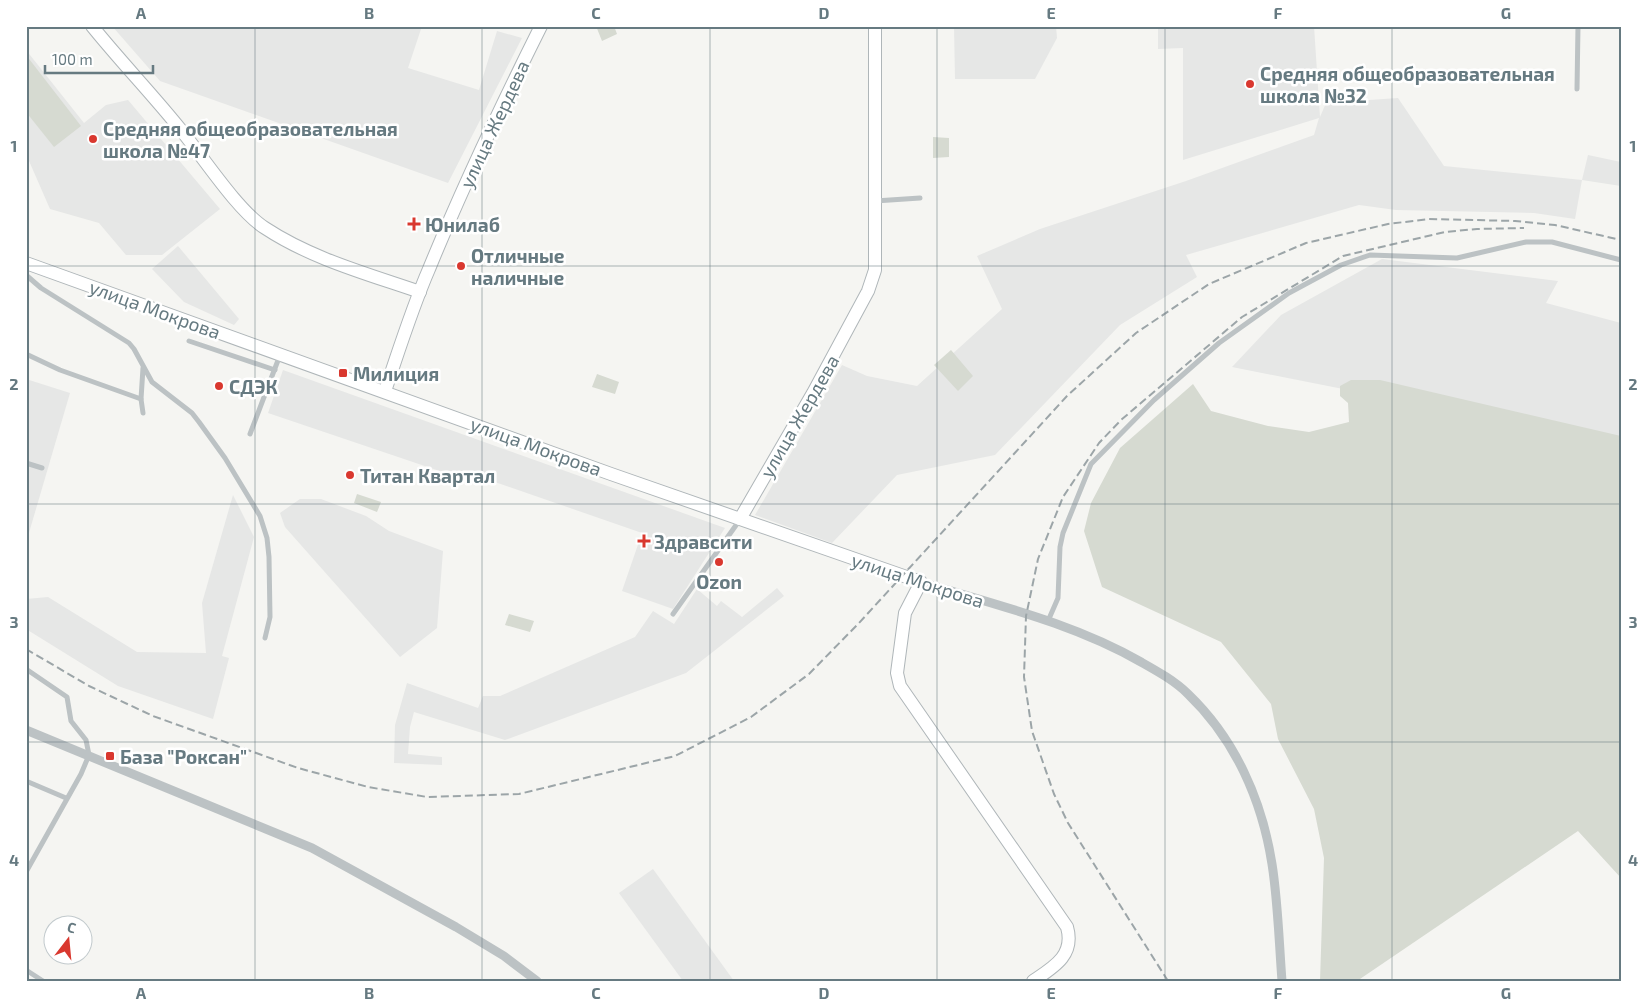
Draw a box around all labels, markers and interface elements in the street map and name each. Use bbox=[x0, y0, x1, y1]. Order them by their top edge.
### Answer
text: A bbox=[136, 3, 147, 22]
text: B bbox=[364, 3, 374, 22]
text: C bbox=[591, 3, 601, 22]
text: D bbox=[819, 3, 830, 22]
text: E bbox=[1046, 3, 1056, 22]
text: F bbox=[1274, 3, 1283, 22]
text: G bbox=[1501, 3, 1511, 22]
scale bar bbox=[45, 42, 152, 74]
text: 100 m bbox=[52, 50, 93, 68]
street label: улица Жердева bbox=[454, 57, 535, 192]
place label: Средняя общеобразовательная школа №32 bbox=[1260, 62, 1555, 107]
marker: Средняя общеобразовательная школа №32 bbox=[1244, 78, 1256, 90]
place label: Средняя общеобразовательная школа №47 bbox=[103, 117, 398, 162]
marker: Средняя общеобразовательная школа №47 bbox=[87, 133, 99, 145]
text: 1 bbox=[11, 136, 17, 155]
text: 1 bbox=[1630, 136, 1636, 155]
place label: Юнилаб bbox=[425, 213, 500, 236]
marker: Юнилаб bbox=[407, 217, 421, 231]
place label: Отличные наличные bbox=[471, 244, 565, 289]
marker: Отличные наличные bbox=[455, 260, 467, 272]
street label: улица Мокрова bbox=[86, 275, 224, 344]
street label: улица Жердева bbox=[755, 350, 844, 482]
place label: Милиция bbox=[353, 362, 439, 385]
marker: Милиция bbox=[337, 367, 349, 379]
text: 2 bbox=[9, 374, 19, 393]
text: 2 bbox=[1628, 374, 1638, 393]
place label: СДЭК bbox=[229, 375, 278, 398]
marker: СДЭК bbox=[213, 380, 225, 392]
street label: улица Мокрова bbox=[467, 412, 605, 481]
place label: Титан Квартал bbox=[360, 464, 495, 487]
marker: Титан Квартал bbox=[344, 469, 356, 481]
place label: Здравсити bbox=[654, 530, 753, 553]
marker: Здравсити bbox=[638, 535, 650, 547]
street label: улица Мокрова bbox=[849, 548, 987, 613]
marker: Ozon bbox=[713, 556, 725, 568]
place label: Ozon bbox=[696, 570, 742, 593]
text: 3 bbox=[9, 612, 19, 631]
text: 3 bbox=[1628, 612, 1638, 631]
place label: База "Роксан" bbox=[120, 745, 247, 768]
marker: База "Роксан" bbox=[104, 750, 116, 762]
text: 4 bbox=[9, 850, 19, 869]
text: 4 bbox=[1628, 850, 1638, 869]
north arrow bbox=[42, 914, 92, 964]
text: С bbox=[65, 918, 78, 936]
text: A bbox=[136, 983, 147, 1002]
text: B bbox=[364, 983, 374, 1002]
text: C bbox=[591, 983, 601, 1002]
text: D bbox=[819, 983, 830, 1002]
text: E bbox=[1046, 983, 1056, 1002]
text: F bbox=[1274, 983, 1283, 1002]
text: G bbox=[1501, 983, 1511, 1002]

